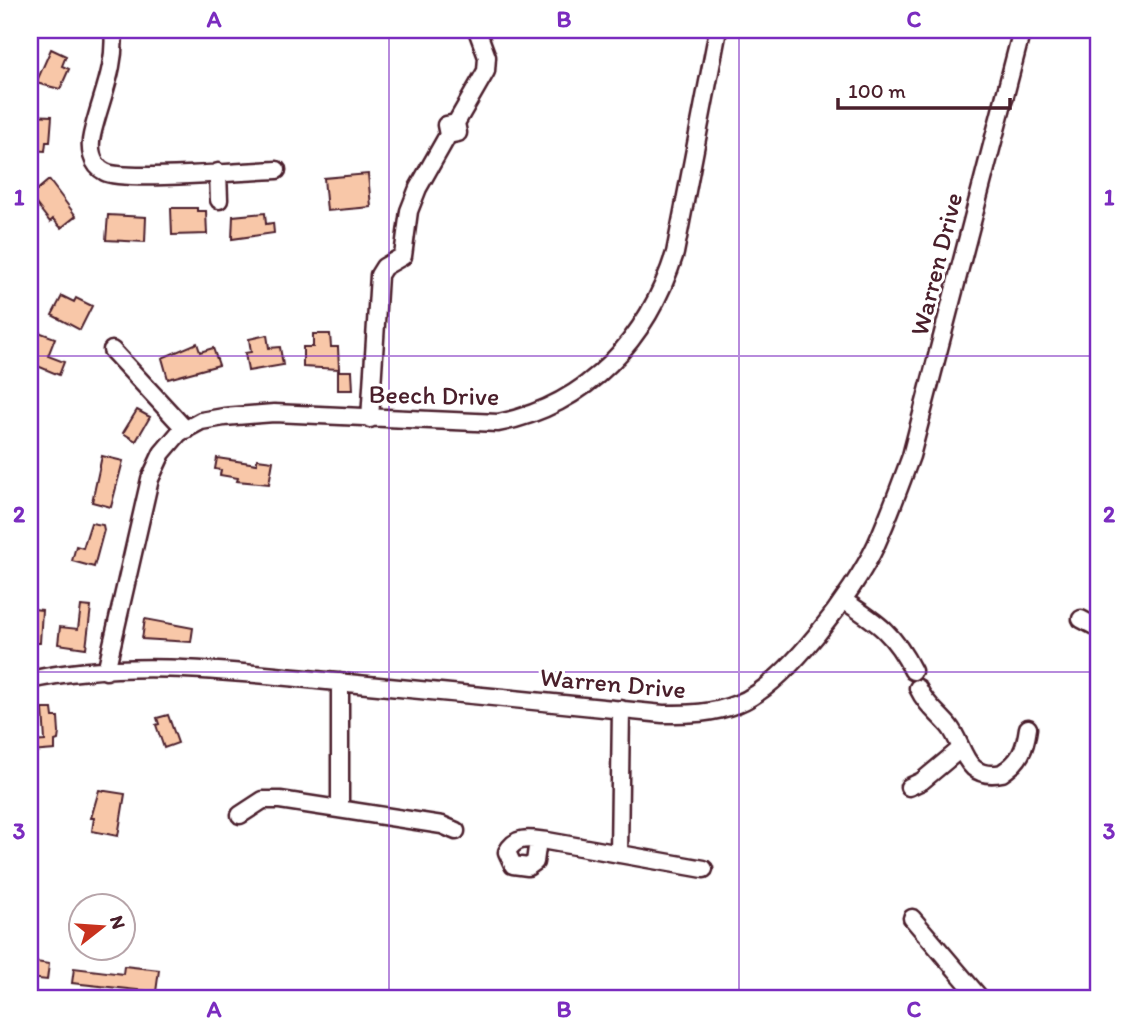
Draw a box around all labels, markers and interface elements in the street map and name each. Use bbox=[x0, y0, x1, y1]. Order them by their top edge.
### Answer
text: A bbox=[206, 5, 222, 33]
text: B bbox=[557, 5, 572, 33]
text: C bbox=[907, 5, 922, 33]
scale bar bbox=[838, 66, 1009, 110]
text: 100 m bbox=[848, 78, 906, 103]
text: 1 bbox=[14, 183, 25, 211]
text: 1 bbox=[1104, 183, 1115, 211]
street label: Warren Drive bbox=[903, 189, 969, 339]
street label: Beech Drive bbox=[368, 378, 500, 412]
text: 2 bbox=[13, 500, 26, 528]
text: 2 bbox=[1103, 500, 1116, 528]
street label: Warren Drive bbox=[539, 661, 687, 705]
text: 3 bbox=[13, 817, 26, 845]
text: 3 bbox=[1103, 817, 1116, 845]
north arrow bbox=[66, 892, 136, 962]
text: N bbox=[105, 913, 131, 932]
text: A bbox=[206, 995, 222, 1023]
text: B bbox=[557, 995, 572, 1023]
text: C bbox=[907, 995, 922, 1023]

